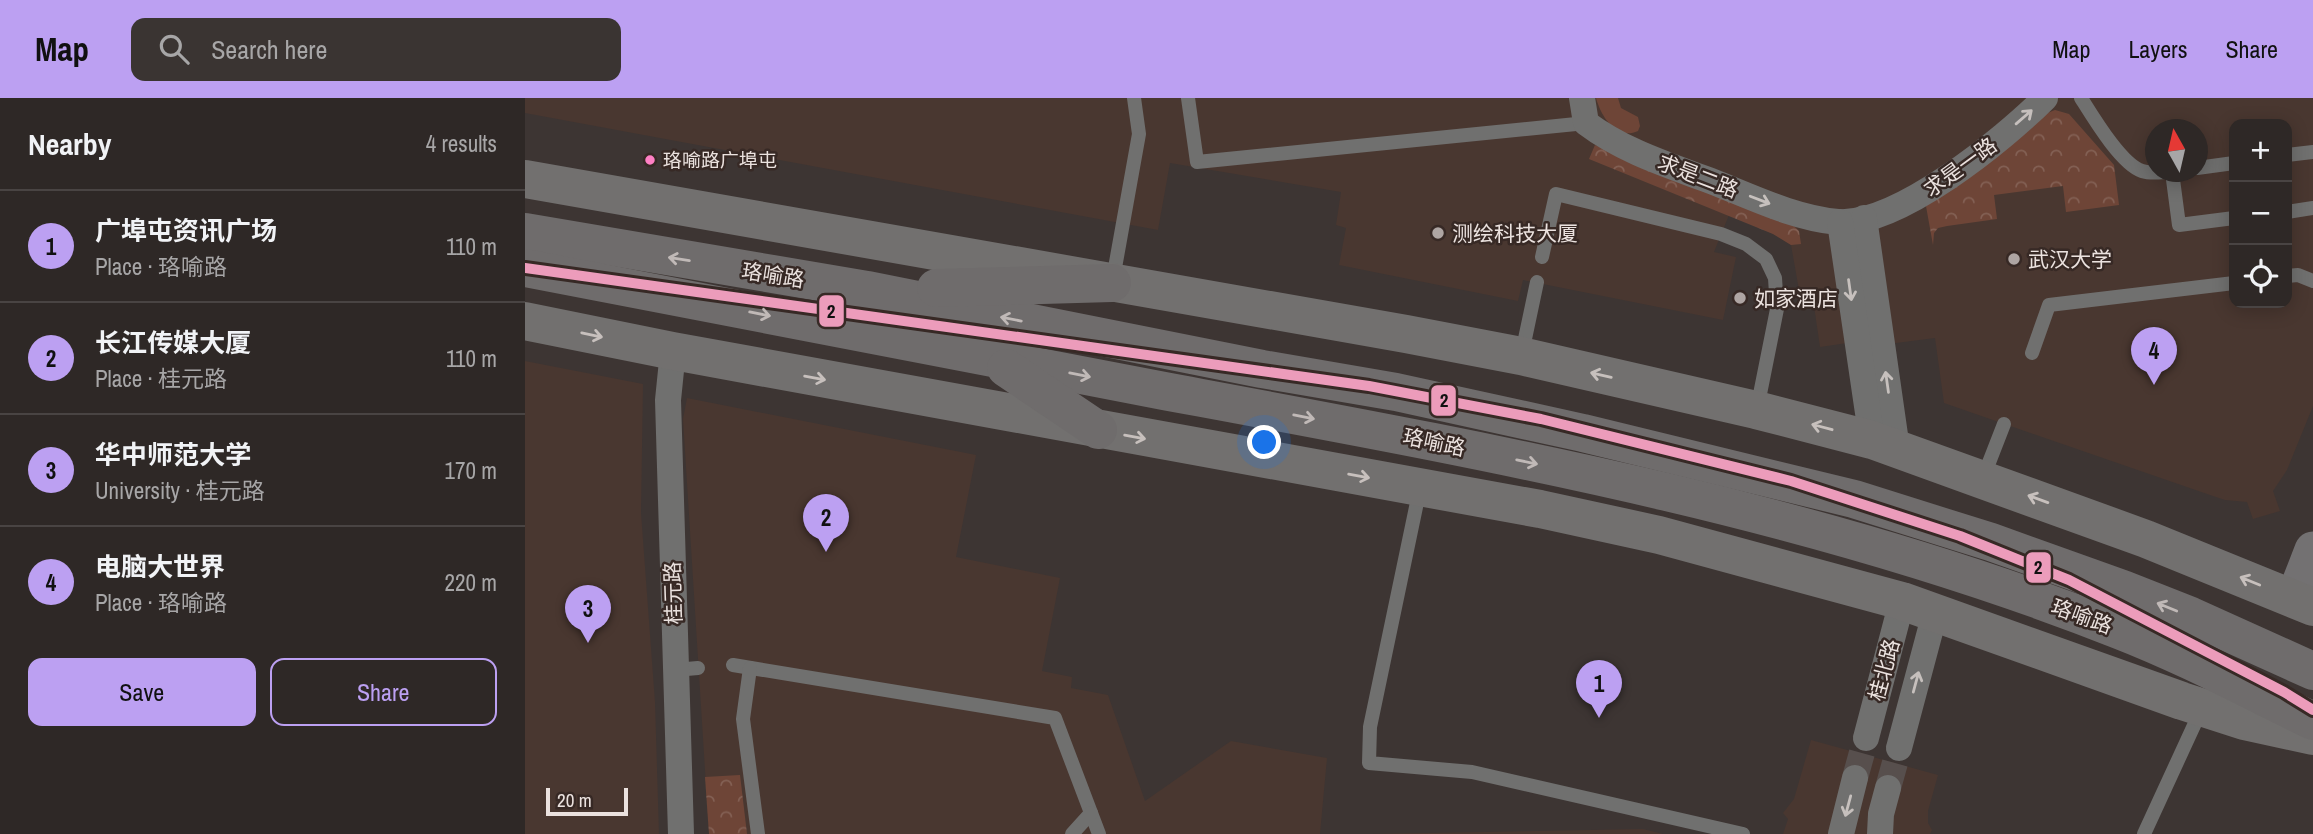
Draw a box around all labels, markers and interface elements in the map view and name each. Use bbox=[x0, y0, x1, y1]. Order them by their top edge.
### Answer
search box bbox=[131, 18, 621, 81]
text: Map bbox=[35, 27, 89, 71]
icon: search bbox=[155, 30, 193, 68]
text: Search here bbox=[211, 32, 327, 67]
text: Map bbox=[2052, 33, 2090, 65]
text: Layers bbox=[2128, 33, 2187, 65]
text: Share bbox=[2225, 33, 2278, 65]
one-way arrow bbox=[2014, 109, 2032, 125]
north arrow bbox=[2145, 119, 2208, 182]
map controls bbox=[2229, 119, 2292, 308]
button: + bbox=[2229, 119, 2292, 182]
text: Nearby bbox=[28, 124, 111, 164]
text: 4 results bbox=[426, 128, 497, 159]
street label: 求是一路 bbox=[1917, 131, 2003, 203]
place label: 珞喻路广埠屯 bbox=[663, 147, 777, 173]
street label: 求是二路 bbox=[1654, 147, 1742, 205]
marker: 珞喻路广埠屯 bbox=[643, 153, 657, 167]
button: − bbox=[2229, 182, 2292, 245]
one-way arrow bbox=[1748, 194, 1770, 207]
text: 广埠屯资讯广场 bbox=[95, 213, 277, 248]
place label: 测绘科技大厦 bbox=[1452, 219, 1578, 248]
marker: 测绘科技大厦 bbox=[1430, 225, 1446, 241]
text: 1 bbox=[46, 231, 56, 262]
text: 110 m bbox=[446, 231, 497, 262]
place label: 武汉大学 bbox=[2028, 245, 2112, 274]
button: locate bbox=[2229, 245, 2292, 308]
text: Place · 珞喻路 bbox=[95, 251, 227, 282]
marker: 武汉大学 bbox=[2006, 251, 2022, 267]
one-way arrow bbox=[668, 252, 691, 265]
street label: 珞喻路 bbox=[740, 256, 806, 294]
one-way arrow bbox=[1844, 278, 1857, 300]
place label: 如家酒店 bbox=[1754, 284, 1838, 313]
marker: 如家酒店 bbox=[1732, 290, 1748, 306]
line badge: 2 bbox=[818, 294, 845, 328]
text: 2 bbox=[827, 298, 836, 324]
one-way arrow bbox=[748, 308, 771, 321]
one-way arrow bbox=[1000, 312, 1023, 325]
text: 长江传媒大厦 bbox=[95, 325, 251, 360]
pin: 4 bbox=[2131, 327, 2177, 385]
one-way arrow bbox=[580, 328, 603, 342]
text: 2 bbox=[46, 343, 56, 374]
text: 110 m bbox=[446, 343, 497, 374]
text: Place · 桂元路 bbox=[95, 363, 227, 394]
one-way arrow bbox=[1590, 367, 1613, 381]
one-way arrow bbox=[1068, 369, 1091, 383]
one-way arrow bbox=[803, 371, 826, 385]
one-way arrow bbox=[1880, 371, 1893, 393]
line badge: 2 bbox=[1430, 384, 1457, 417]
text: 2 bbox=[1440, 387, 1449, 413]
one-way arrow bbox=[1292, 411, 1315, 424]
one-way arrow bbox=[1811, 420, 1833, 433]
street label: 珞喻路 bbox=[1400, 421, 1468, 463]
your location bbox=[1247, 425, 1281, 459]
one-way arrow bbox=[1123, 431, 1146, 444]
text: 华中师范大学 bbox=[95, 437, 251, 472]
text: 3 bbox=[46, 455, 56, 486]
text: 170 m bbox=[445, 455, 497, 486]
one-way arrow bbox=[1515, 456, 1538, 469]
one-way arrow bbox=[1347, 470, 1370, 483]
text: University · 桂元路 bbox=[95, 475, 265, 506]
one-way arrow bbox=[2027, 492, 2049, 504]
pin: 2 bbox=[803, 494, 849, 552]
text: 电脑大世界 bbox=[95, 549, 225, 584]
line badge: 2 bbox=[2025, 551, 2052, 584]
text: 2 bbox=[2034, 554, 2043, 580]
street label: 桂元路 bbox=[657, 561, 689, 625]
text: 4 bbox=[46, 567, 56, 598]
text: 220 m bbox=[445, 567, 497, 598]
one-way arrow bbox=[2240, 574, 2261, 587]
pin: 3 bbox=[565, 585, 611, 643]
text: Place · 珞喻路 bbox=[95, 587, 227, 618]
street label: 珞喻路 bbox=[2047, 592, 2117, 640]
one-way arrow bbox=[2157, 600, 2179, 613]
street label: 桂北路 bbox=[1862, 636, 1906, 704]
button: Save bbox=[28, 658, 256, 726]
button: Share bbox=[270, 658, 497, 726]
pin: 1 bbox=[1576, 660, 1622, 718]
one-way arrow bbox=[1911, 671, 1924, 693]
scale bar bbox=[546, 785, 628, 817]
text: 20 m bbox=[557, 787, 592, 813]
one-way arrow bbox=[1841, 794, 1854, 817]

